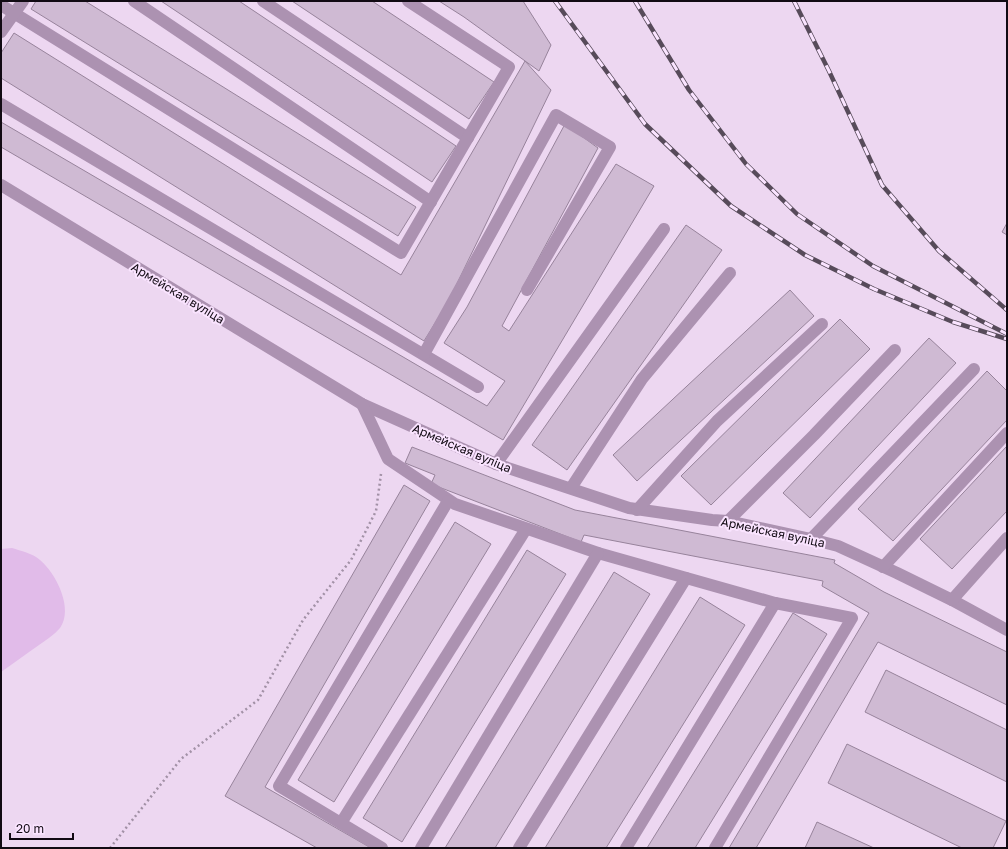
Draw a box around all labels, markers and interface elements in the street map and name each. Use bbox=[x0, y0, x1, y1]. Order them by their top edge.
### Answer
street label: Армейская вуліца bbox=[129, 259, 227, 327]
street label: Армейская вуліца bbox=[410, 420, 514, 476]
street label: Армейская вуліца bbox=[720, 514, 826, 550]
scale bar bbox=[10, 815, 73, 841]
text: 20 m bbox=[16, 821, 44, 836]

